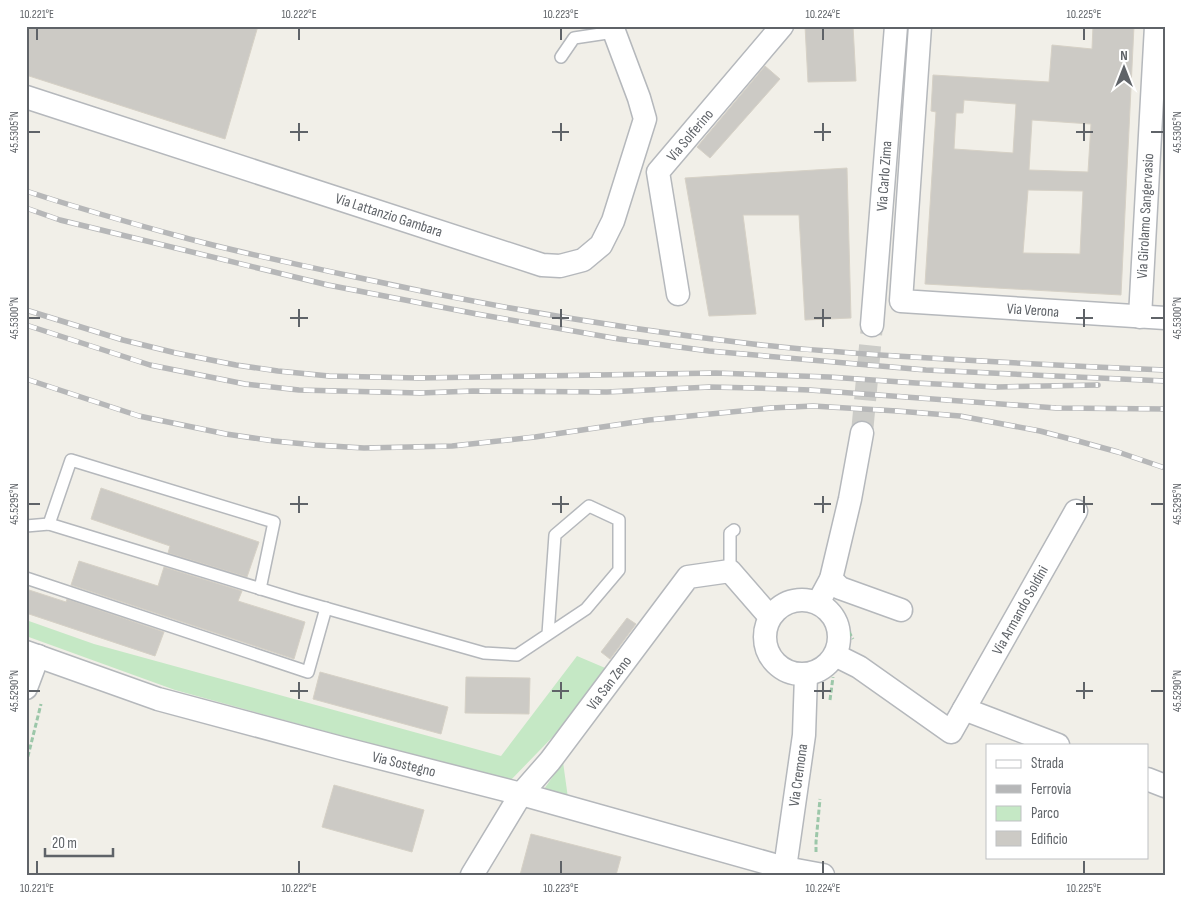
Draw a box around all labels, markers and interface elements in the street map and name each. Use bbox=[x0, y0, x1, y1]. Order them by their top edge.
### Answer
text: 10.221°E bbox=[20, 7, 54, 22]
text: 10.222°E bbox=[281, 7, 317, 22]
text: 10.223°E bbox=[543, 7, 579, 22]
text: 10.224°E bbox=[806, 7, 840, 22]
text: 10.225°E bbox=[1066, 7, 1102, 22]
north arrow bbox=[1098, 42, 1148, 92]
text: N bbox=[1120, 47, 1128, 64]
street label: Via Solferino bbox=[663, 105, 718, 166]
text: 45.5305°N bbox=[7, 111, 22, 153]
text: 45.5305°N bbox=[1170, 111, 1185, 153]
street label: Via Carlo Zima bbox=[873, 140, 896, 212]
street label: Via Girolamo Sangervasio bbox=[1133, 153, 1158, 279]
street label: Via Lattanzio Gambara bbox=[333, 189, 445, 242]
text: 45.5300°N bbox=[7, 297, 22, 339]
text: 45.5300°N bbox=[1170, 297, 1185, 339]
street label: Via Verona bbox=[1006, 299, 1060, 322]
text: 45.5295°N bbox=[7, 483, 22, 525]
text: 45.5295°N bbox=[1170, 483, 1185, 525]
street label: Via Armando Soldini bbox=[988, 562, 1053, 658]
street label: Via San Zeno bbox=[583, 652, 636, 714]
text: 45.5290°N bbox=[7, 670, 22, 712]
text: 45.5290°N bbox=[1170, 670, 1185, 712]
street label: Via Cremona bbox=[785, 742, 812, 808]
legend bbox=[986, 744, 1148, 858]
street label: Via Sostegno bbox=[370, 747, 438, 782]
text: Strada bbox=[1031, 754, 1064, 773]
text: Ferrovia bbox=[1031, 780, 1072, 799]
text: Parco bbox=[1031, 804, 1059, 823]
scale bar bbox=[45, 826, 112, 858]
text: Edificio bbox=[1031, 830, 1068, 849]
text: 20 m bbox=[52, 834, 77, 853]
text: 10.221°E bbox=[20, 881, 54, 896]
text: 10.222°E bbox=[281, 881, 317, 896]
text: 10.223°E bbox=[543, 881, 579, 896]
text: 10.224°E bbox=[806, 881, 840, 896]
text: 10.225°E bbox=[1066, 881, 1102, 896]

